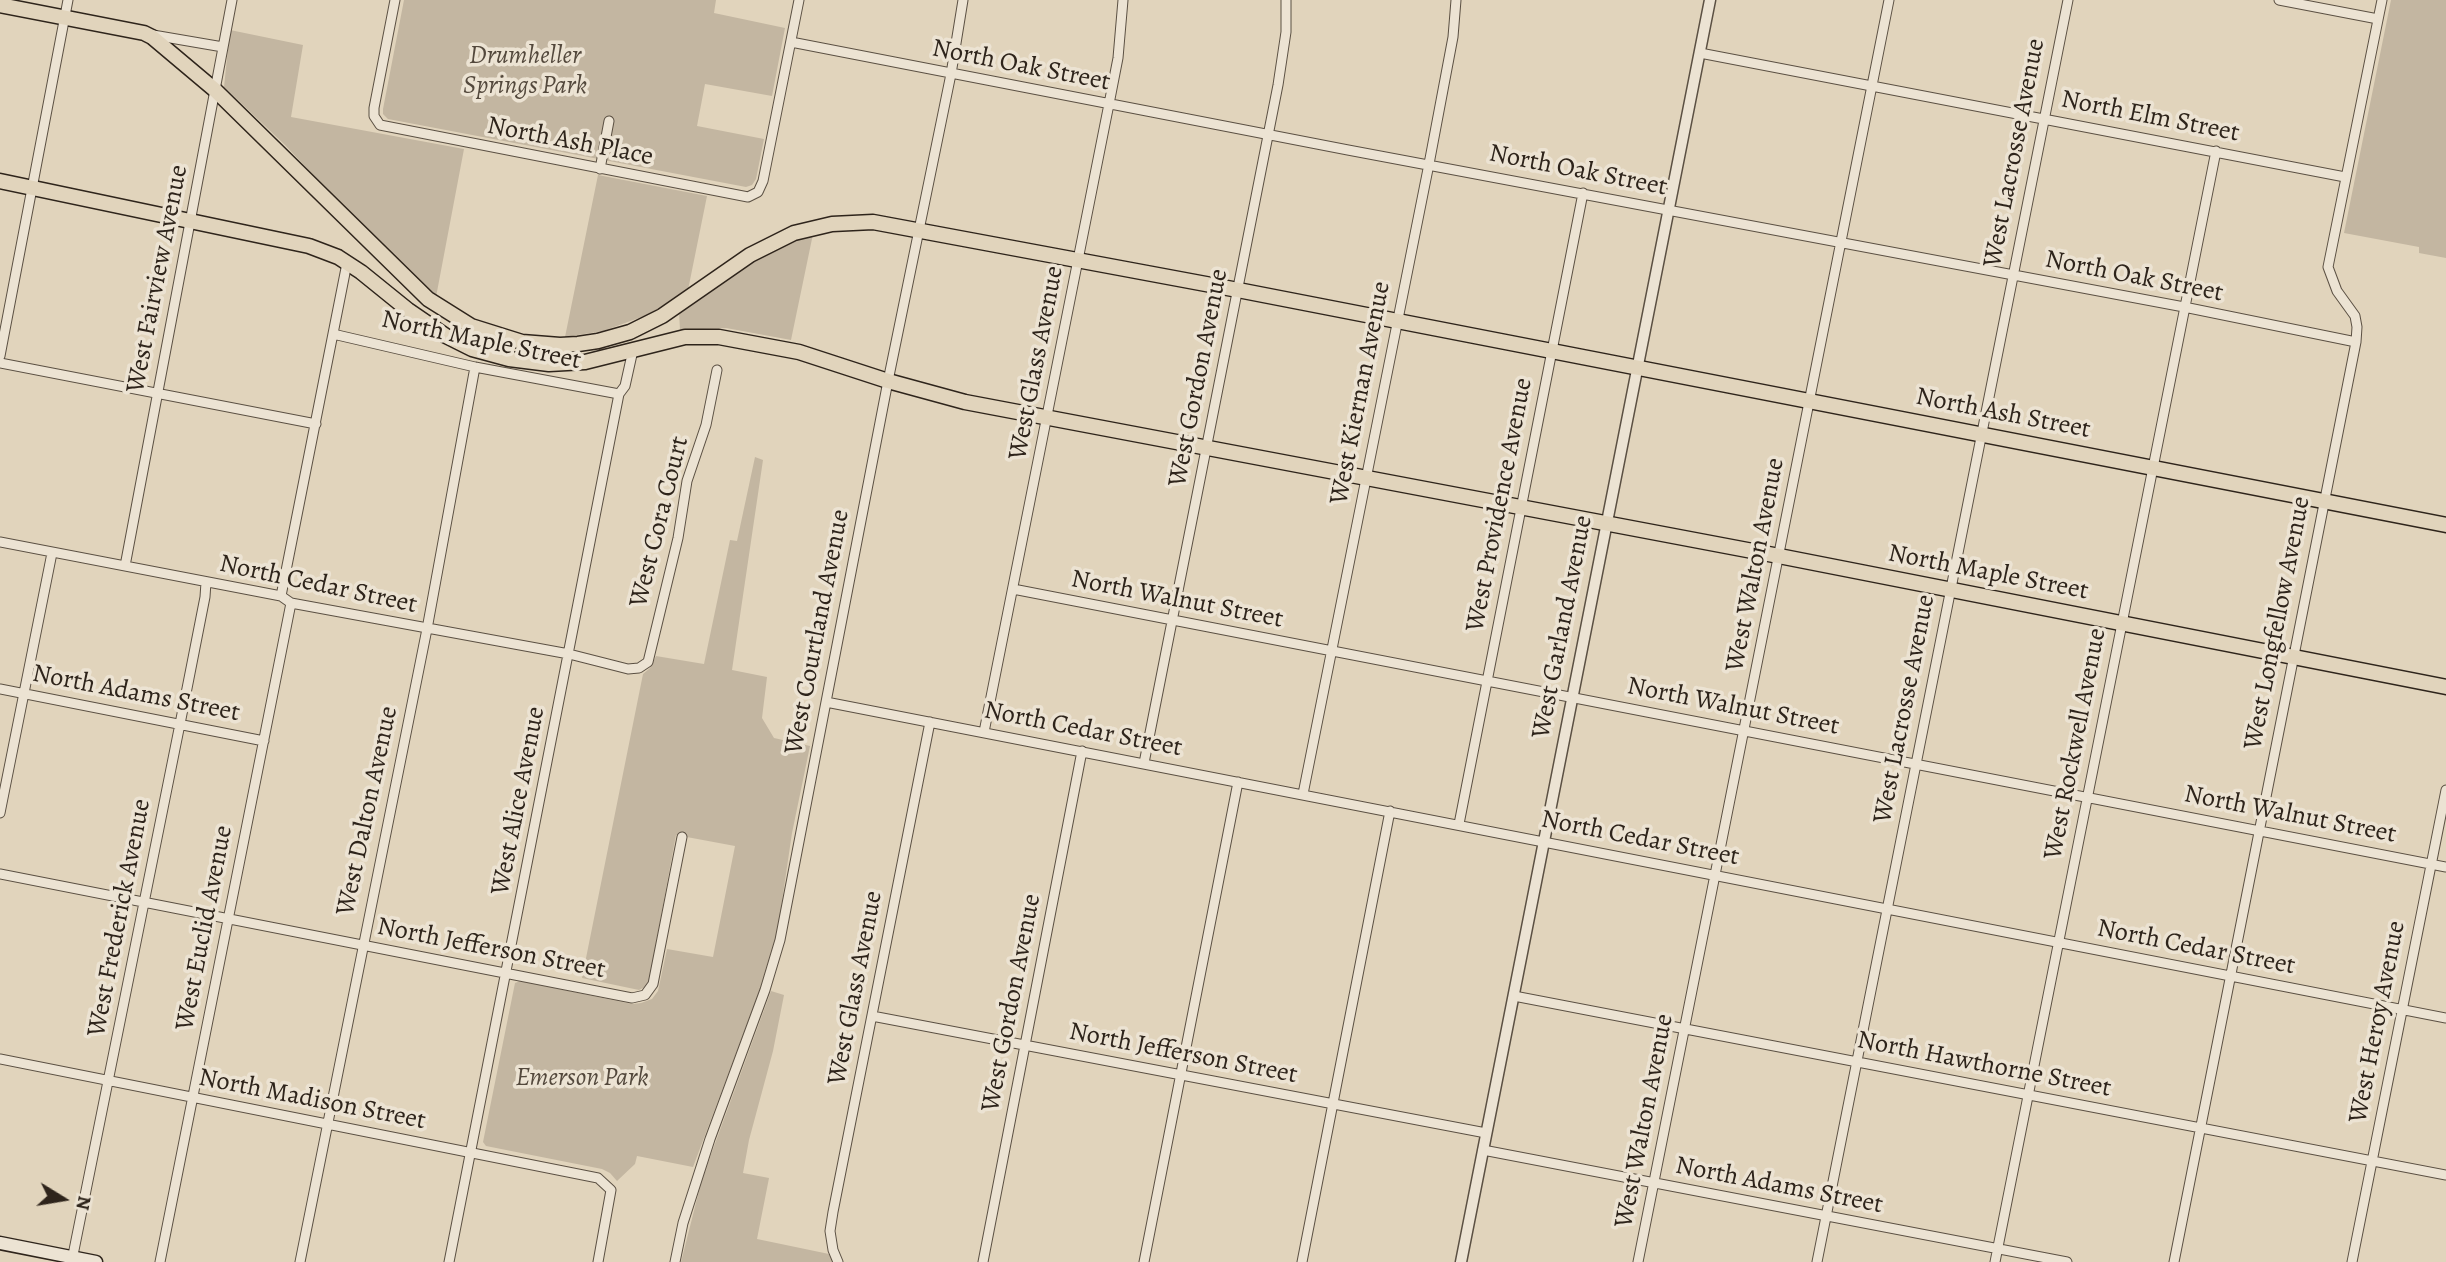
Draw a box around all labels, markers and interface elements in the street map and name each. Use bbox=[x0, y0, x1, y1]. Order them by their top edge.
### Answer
street label: North Oak Street bbox=[929, 33, 1113, 99]
street label: West Lacrosse Avenue bbox=[1978, 36, 2052, 270]
park label: Drumheller Springs Park bbox=[463, 41, 587, 102]
street label: North Elm Street bbox=[2058, 84, 2242, 150]
street label: North Ash Place bbox=[484, 111, 656, 173]
street label: North Oak Street bbox=[1486, 138, 1670, 204]
street label: West Fairview Avenue bbox=[121, 162, 195, 396]
street label: North Oak Street bbox=[2042, 244, 2226, 310]
street label: West Glass Avenue bbox=[1003, 263, 1071, 463]
street label: West Gordon Avenue bbox=[1163, 266, 1235, 490]
street label: West Kiernan Avenue bbox=[1324, 279, 1398, 507]
street label: North Maple Street bbox=[378, 305, 584, 377]
street label: West Providence Avenue bbox=[1460, 375, 1540, 635]
street label: North Ash Street bbox=[1913, 382, 2093, 446]
street label: West Cora Court bbox=[624, 433, 696, 611]
street label: West Walton Avenue bbox=[1720, 455, 1792, 675]
street label: West Longfellow Avenue bbox=[2238, 494, 2318, 752]
street label: West Courtland Avenue bbox=[779, 507, 857, 757]
street label: West Garland Avenue bbox=[1526, 513, 1600, 741]
street label: North Maple Street bbox=[1885, 538, 2091, 608]
street label: North Cedar Street bbox=[216, 549, 420, 621]
street label: North Walnut Street bbox=[1068, 564, 1286, 636]
street label: West Lacrosse Avenue bbox=[1868, 592, 1942, 826]
street label: West Rockwell Avenue bbox=[2038, 626, 2114, 862]
street label: North Adams Street bbox=[30, 659, 242, 729]
street label: North Walnut Street bbox=[1624, 671, 1842, 743]
street label: North Cedar Street bbox=[981, 695, 1185, 765]
street label: West Dalton Avenue bbox=[331, 703, 405, 919]
street label: West Alice Avenue bbox=[485, 704, 553, 898]
street label: North Walnut Street bbox=[2181, 779, 2399, 851]
street label: West Frederick Avenue bbox=[82, 796, 158, 1040]
street label: North Cedar Street bbox=[1538, 804, 1742, 874]
street label: West Euclid Avenue bbox=[170, 823, 240, 1033]
street label: West Glass Avenue bbox=[822, 888, 890, 1088]
street label: West Gordon Avenue bbox=[976, 891, 1048, 1115]
street label: North Jefferson Street bbox=[374, 912, 608, 986]
street label: North Cedar Street bbox=[2094, 913, 2298, 983]
street label: West Heroy Avenue bbox=[2343, 918, 2413, 1126]
street label: West Walton Avenue bbox=[1609, 1011, 1681, 1231]
street label: North Jefferson Street bbox=[1066, 1017, 1300, 1091]
street label: North Hawthorne Street bbox=[1854, 1025, 2114, 1105]
street label: North Madison Street bbox=[196, 1063, 428, 1137]
park label: Emerson Park bbox=[515, 1063, 649, 1095]
street label: North Adams Street bbox=[1673, 1151, 1885, 1221]
north arrow bbox=[28, 1164, 98, 1234]
text: N bbox=[70, 1194, 98, 1212]

